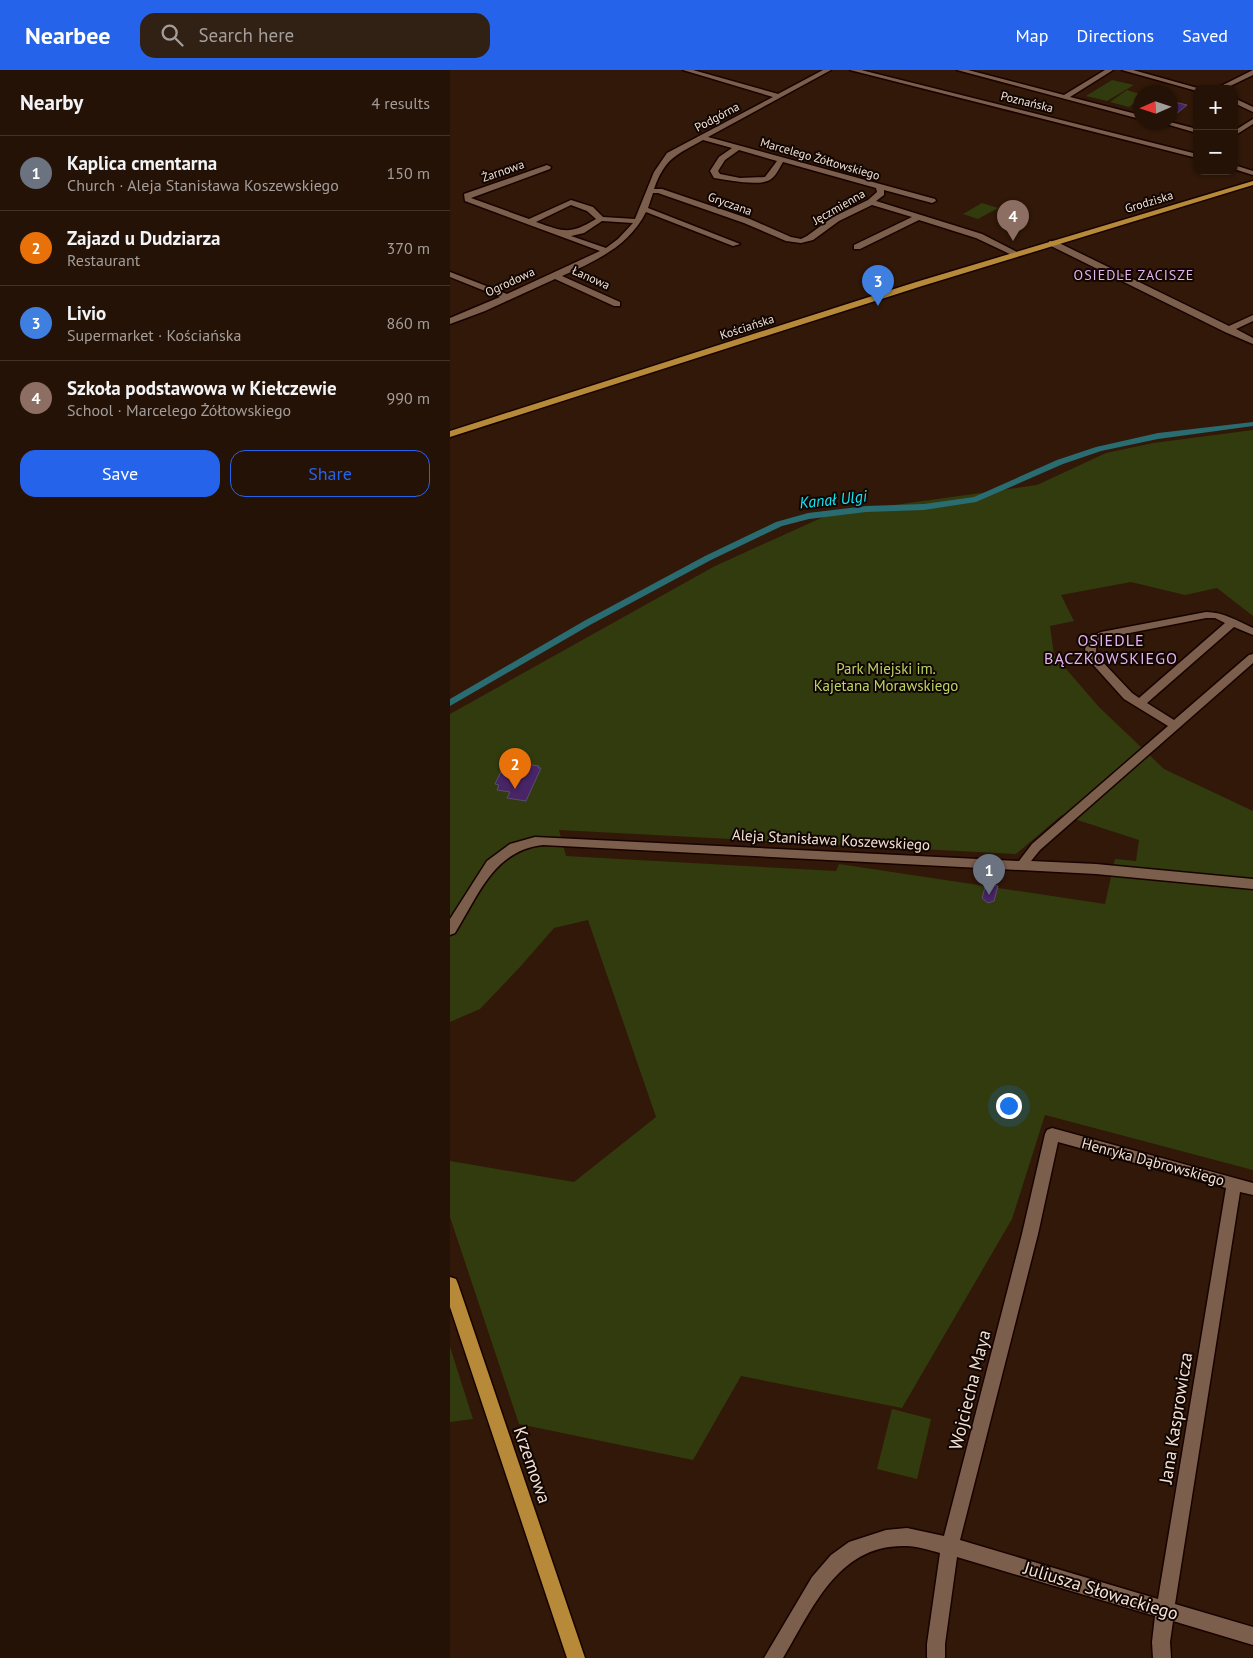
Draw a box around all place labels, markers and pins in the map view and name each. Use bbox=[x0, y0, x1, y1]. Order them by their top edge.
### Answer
pin: 4 bbox=[997, 200, 1029, 241]
pin: 3 bbox=[862, 265, 894, 306]
pin: 2 bbox=[499, 748, 531, 789]
pin: 1 bbox=[973, 854, 1005, 895]

